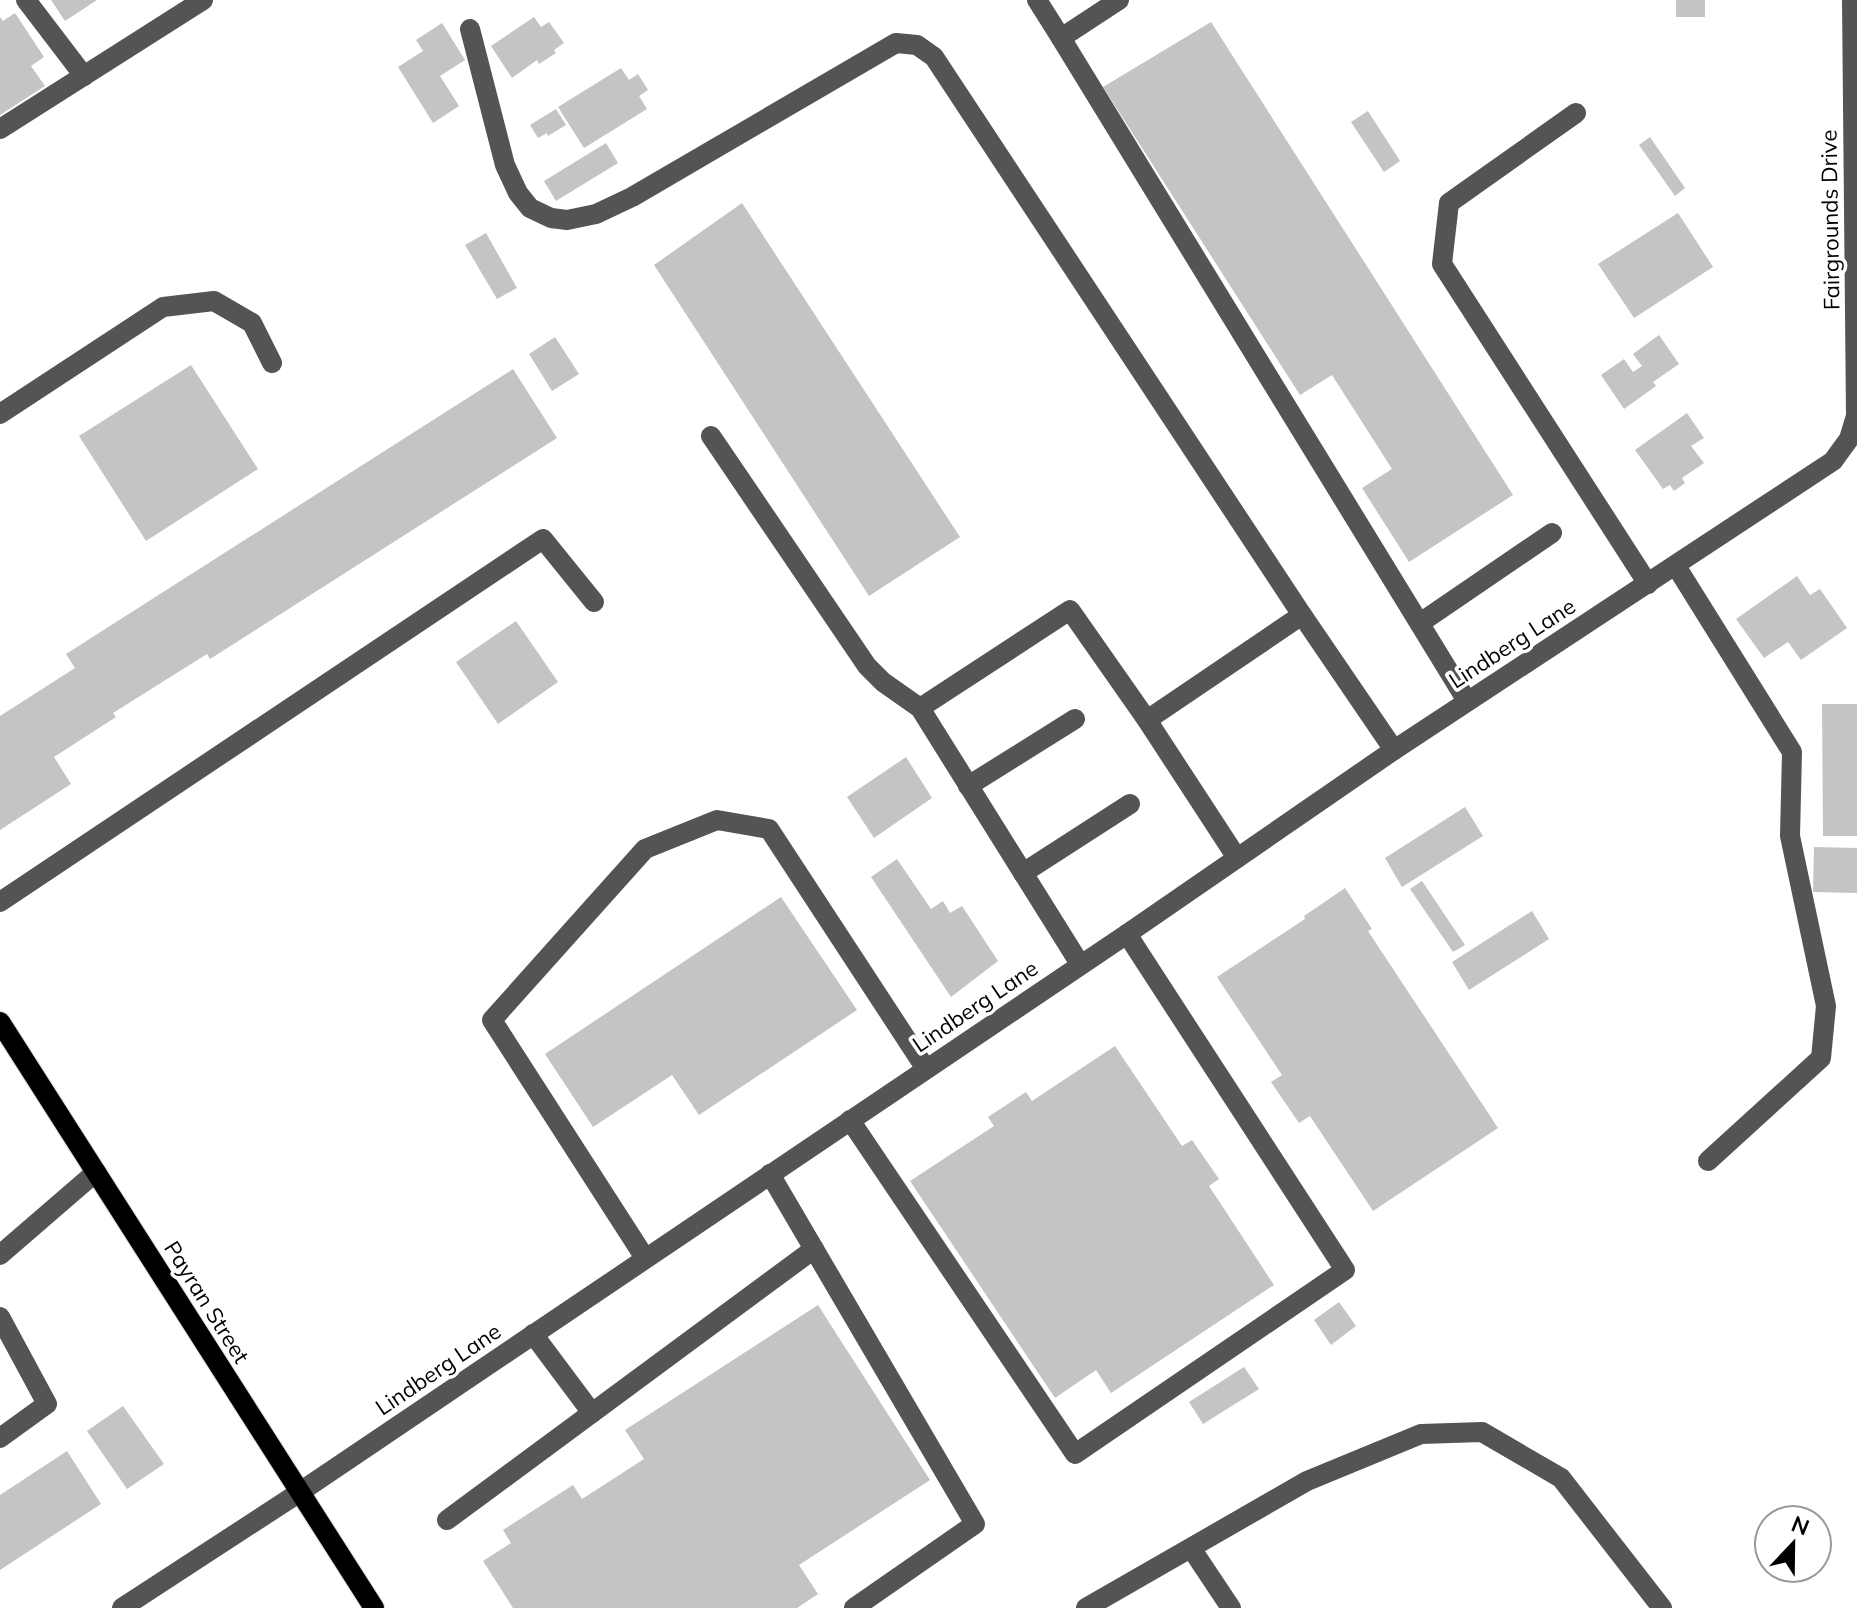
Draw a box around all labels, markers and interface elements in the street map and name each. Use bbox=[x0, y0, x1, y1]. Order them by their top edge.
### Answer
street label: Fairgrounds Drive bbox=[1814, 130, 1846, 310]
street label: Lindberg Lane bbox=[1443, 592, 1581, 694]
street label: Lindberg Lane bbox=[907, 954, 1043, 1058]
street label: Payran Street bbox=[158, 1236, 256, 1369]
street label: Lindberg Lane bbox=[370, 1317, 506, 1421]
north arrow bbox=[1753, 1504, 1833, 1584]
text: N bbox=[1788, 1509, 1813, 1542]

